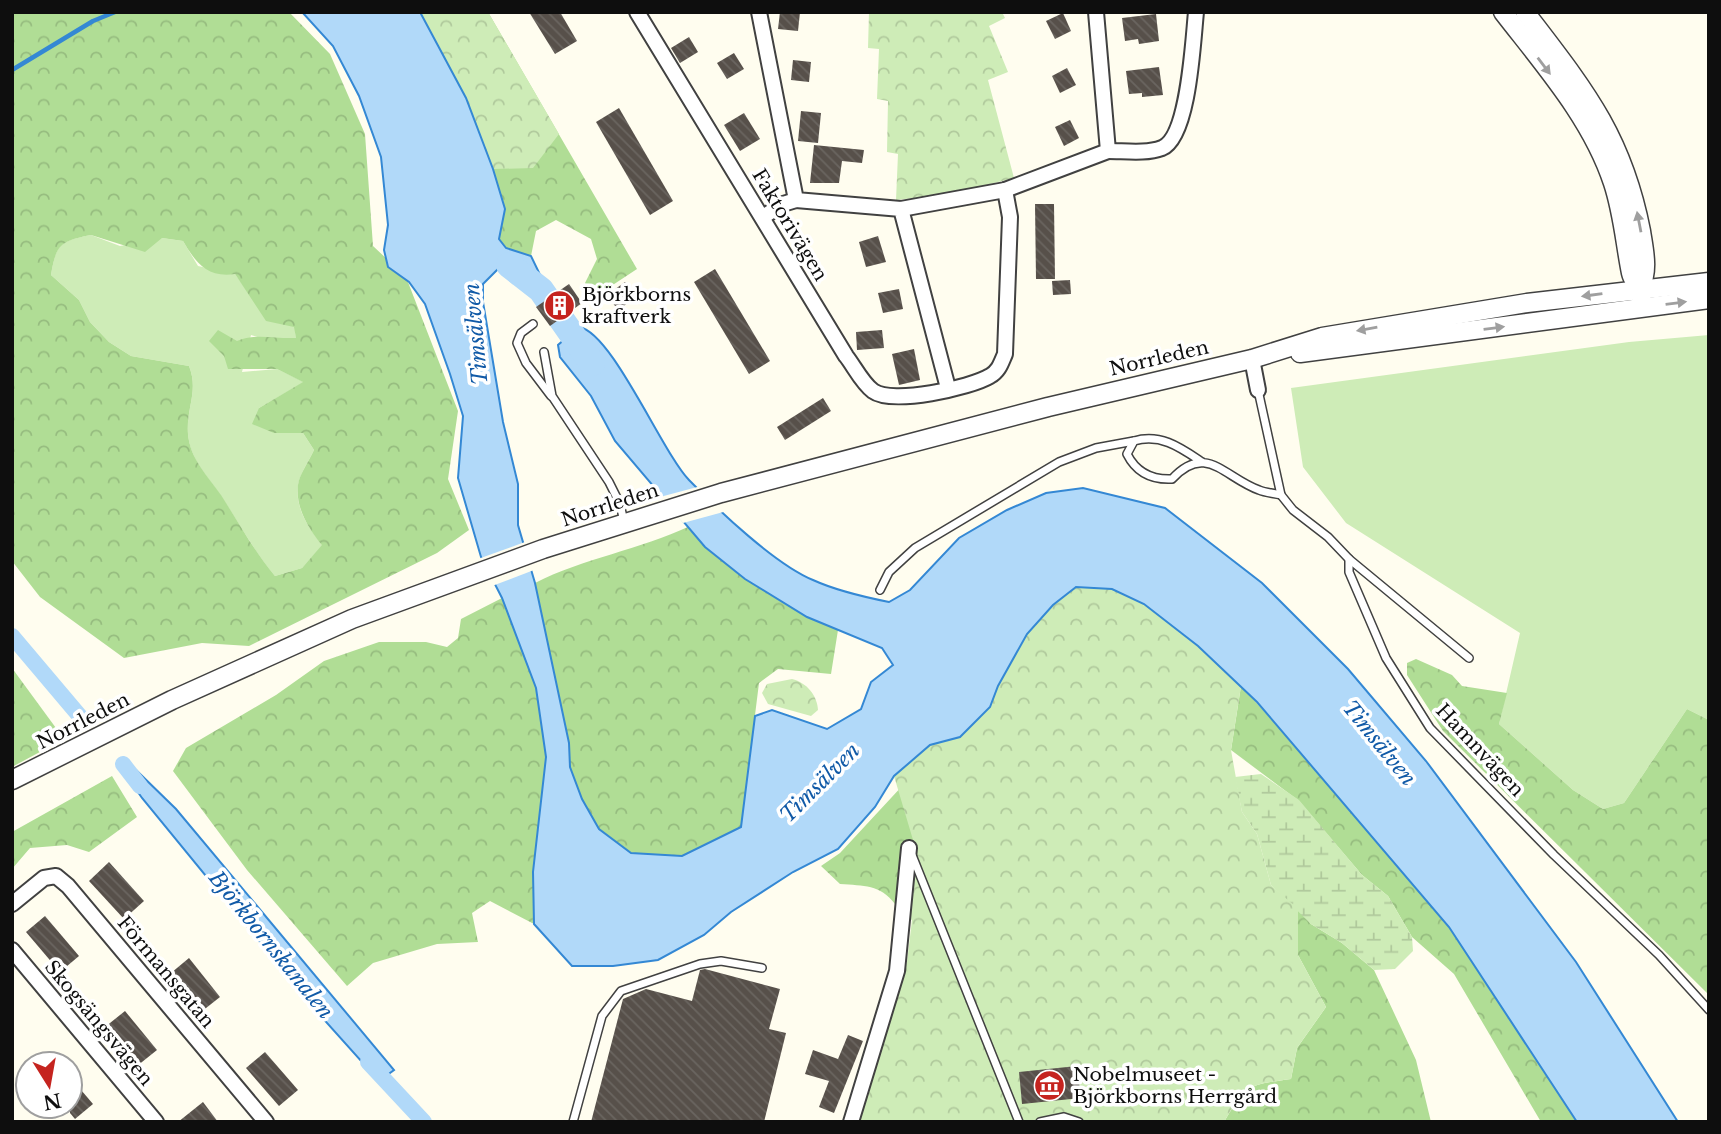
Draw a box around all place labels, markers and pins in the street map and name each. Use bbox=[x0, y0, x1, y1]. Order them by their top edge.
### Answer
place label: Björkborns kraftverk bbox=[582, 283, 691, 328]
building icon: Björkborns kraftverk bbox=[542, 288, 576, 322]
place label: Nobelmuseet - Björkborns Herrgård bbox=[1073, 1063, 1277, 1108]
museum icon: Nobelmuseet - Björkborns Herrgård bbox=[1033, 1068, 1067, 1102]

